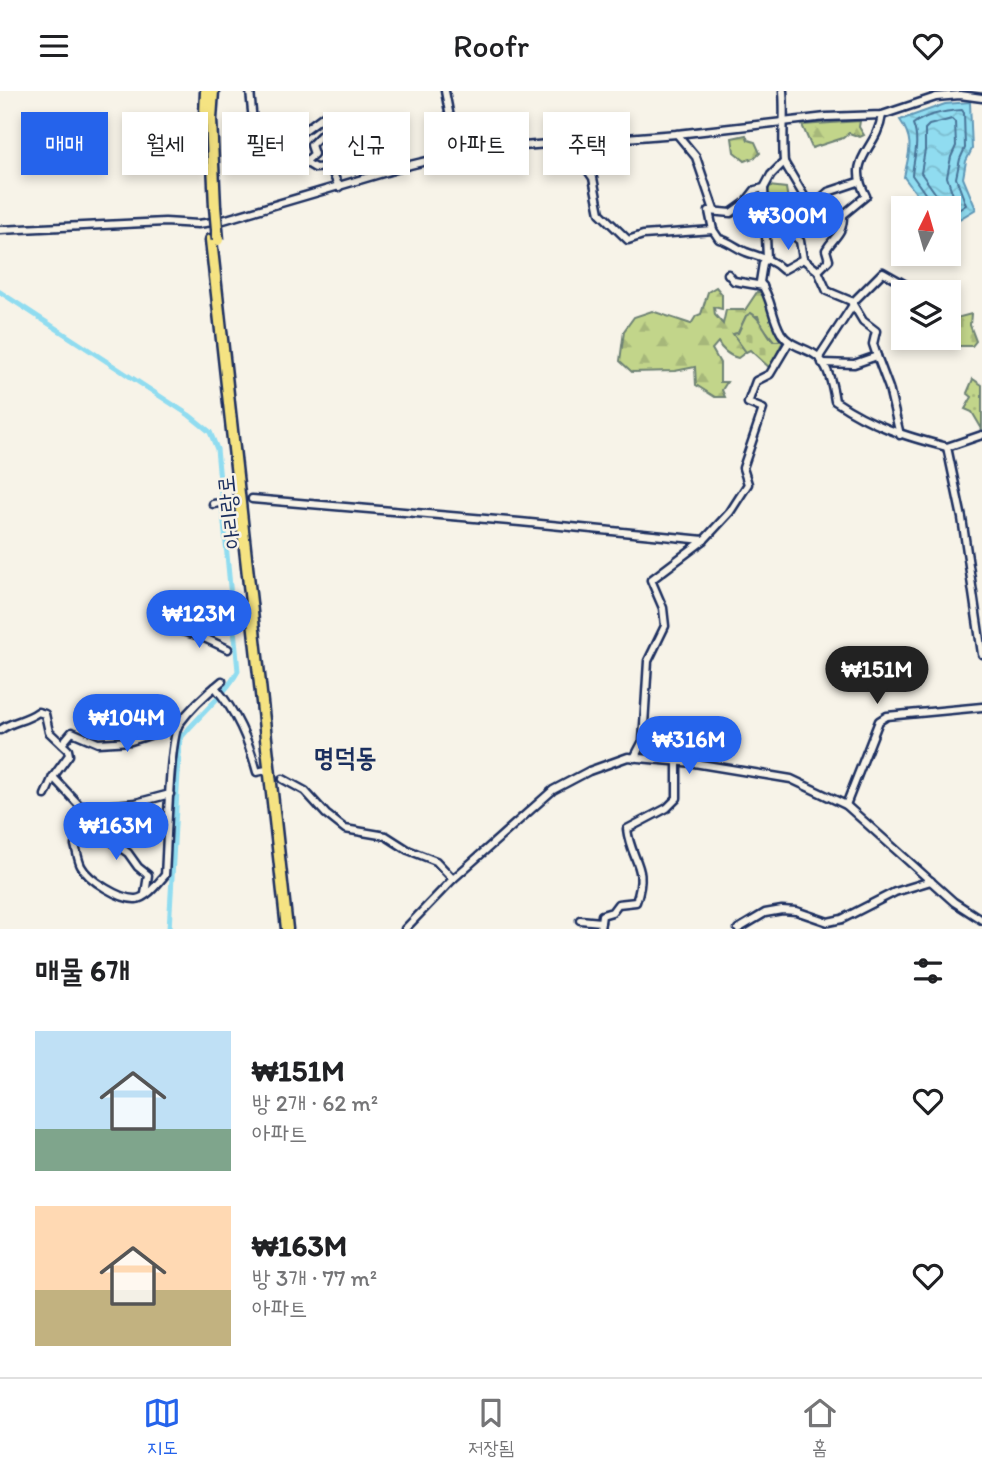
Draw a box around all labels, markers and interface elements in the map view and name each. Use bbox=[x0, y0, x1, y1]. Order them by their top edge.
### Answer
icon: menu bbox=[35, 27, 73, 65]
text: Roofr bbox=[453, 27, 529, 65]
icon: heart bbox=[909, 27, 947, 65]
chip: 매매 bbox=[21, 112, 108, 175]
chip: 월세 bbox=[122, 112, 208, 175]
chip: 필터 bbox=[222, 112, 309, 175]
chip: 신규 bbox=[323, 112, 410, 175]
chip: 아파트 bbox=[424, 112, 529, 175]
chip: 주택 bbox=[543, 112, 630, 175]
pin: ₩300M bbox=[739, 193, 837, 252]
north arrow bbox=[891, 196, 961, 266]
map controls bbox=[891, 196, 961, 350]
text: ₩300M bbox=[749, 201, 827, 229]
button: layers bbox=[891, 280, 961, 350]
street label: 아리랑로 bbox=[211, 474, 247, 550]
pin: ₩123M bbox=[150, 591, 248, 650]
text: ₩123M bbox=[162, 599, 236, 627]
pin: ₩151M bbox=[828, 647, 926, 706]
text: ₩151M bbox=[841, 655, 913, 683]
pin: ₩104M bbox=[78, 695, 176, 754]
text: ₩104M bbox=[89, 703, 165, 731]
pin: ₩316M bbox=[640, 717, 738, 776]
text: ₩316M bbox=[652, 725, 726, 753]
district label: 명덕동 bbox=[314, 741, 376, 773]
pin: ₩163M bbox=[67, 803, 165, 862]
text: ₩163M bbox=[79, 811, 153, 839]
text: 매물 6개 bbox=[35, 952, 130, 989]
icon: filters bbox=[909, 952, 947, 990]
text: ₩151M bbox=[252, 1052, 345, 1089]
icon: home bbox=[91, 1059, 175, 1143]
icon: heart bbox=[909, 1082, 947, 1120]
text: 방 2개 · 62 m² bbox=[252, 1089, 378, 1117]
text: 아파트 bbox=[252, 1119, 308, 1147]
text: ₩163M bbox=[252, 1227, 347, 1264]
icon: home bbox=[91, 1234, 175, 1318]
icon: heart bbox=[909, 1257, 947, 1295]
text: 방 3개 · 77 m² bbox=[252, 1264, 377, 1292]
text: 아파트 bbox=[252, 1294, 308, 1322]
tab: 지도 bbox=[143, 1394, 181, 1461]
tab: 저장됨 bbox=[468, 1394, 514, 1461]
tab: 홈 bbox=[801, 1394, 839, 1461]

